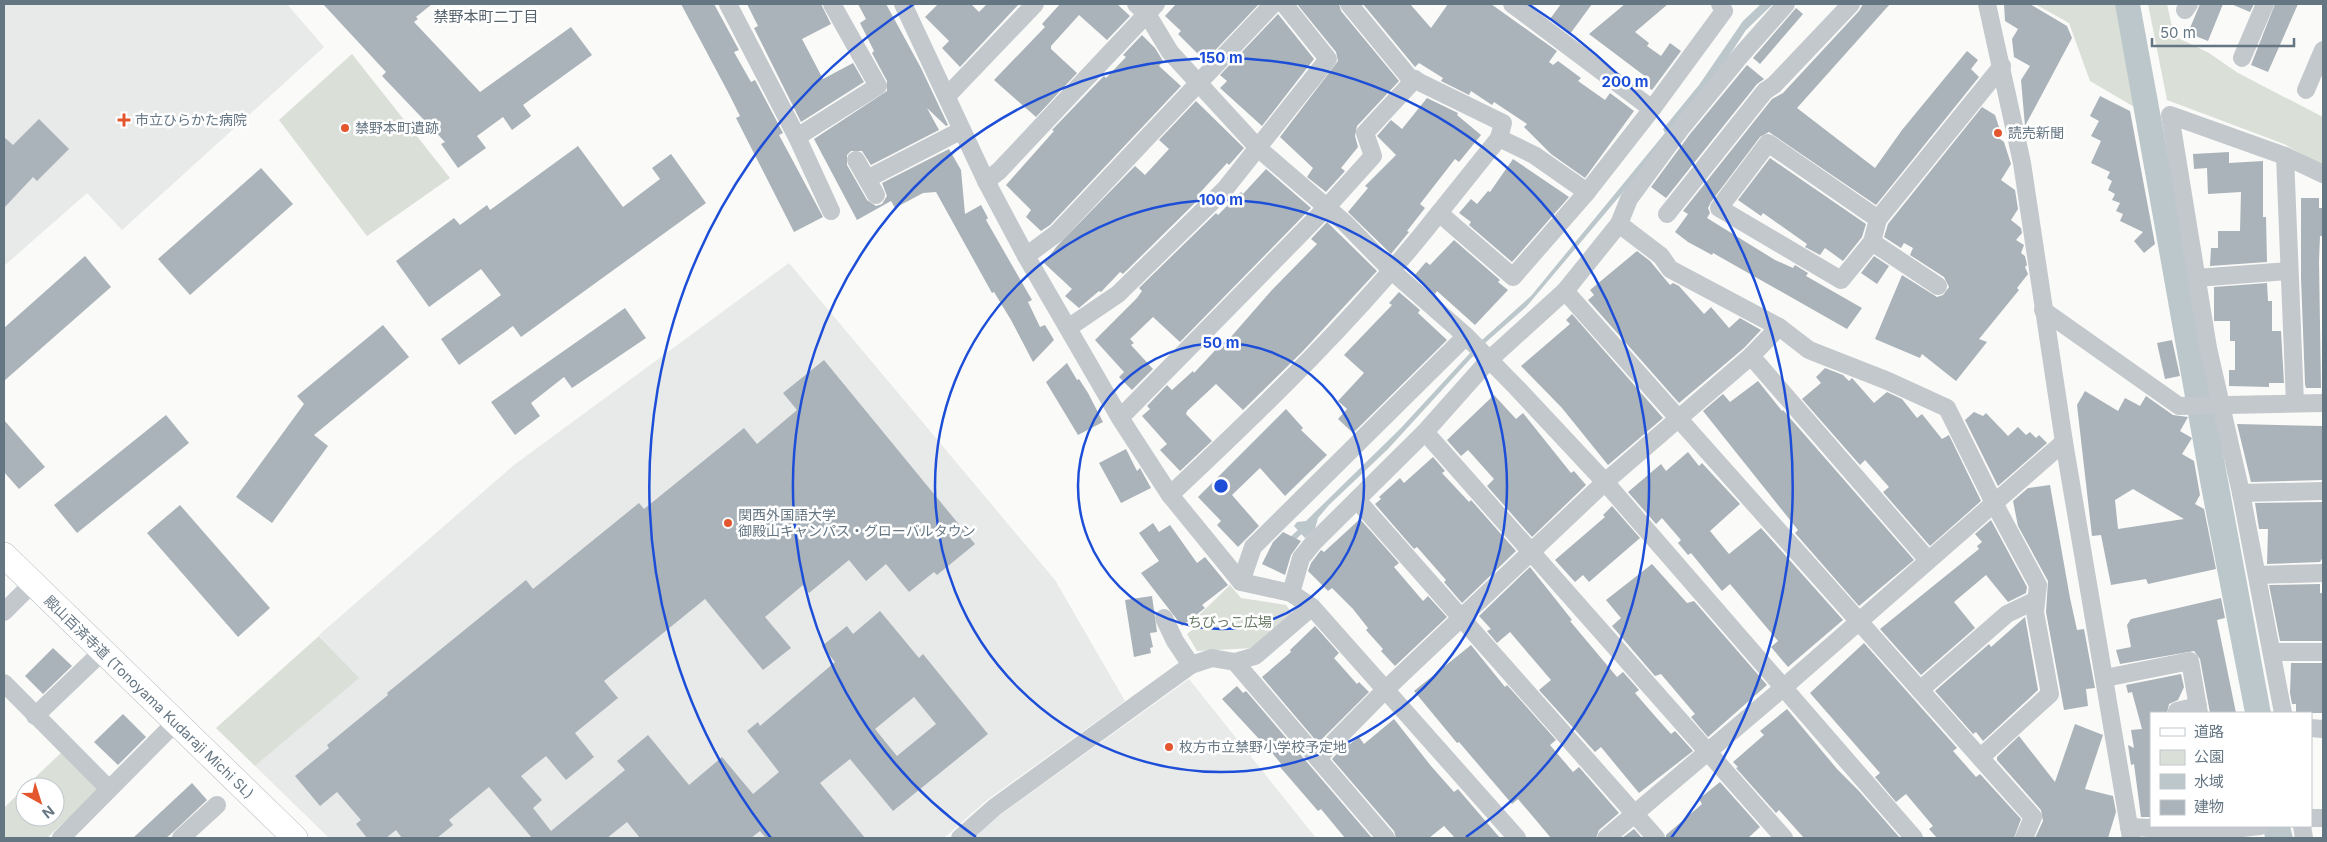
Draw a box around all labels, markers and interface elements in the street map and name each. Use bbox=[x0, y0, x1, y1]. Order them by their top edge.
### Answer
district label: 禁野本町二丁目 bbox=[433, 7, 539, 26]
scale bar bbox=[2152, 15, 2294, 47]
text: 50 m bbox=[2160, 23, 2196, 42]
text: 150 m bbox=[1199, 48, 1243, 67]
text: 200 m bbox=[1602, 72, 1648, 91]
place label: 市立ひらかた病院 bbox=[135, 111, 247, 128]
marker: 市立ひらかた病院 bbox=[117, 113, 131, 127]
place label: 禁野本町遺跡 bbox=[355, 119, 439, 136]
marker: 禁野本町遺跡 bbox=[339, 122, 351, 134]
place label: 読売新聞 bbox=[2008, 124, 2064, 141]
marker: 読売新聞 bbox=[1992, 127, 2004, 139]
text: 100 m bbox=[1199, 190, 1243, 209]
text: 50 m bbox=[1203, 333, 1239, 352]
centre of rings bbox=[1212, 477, 1230, 495]
place label: 関西外国語大学 御殿山キャンパス・グローバルタウン bbox=[738, 506, 976, 539]
marker: 関西外国語大学 御殿山キャンパス・グローバルタウン bbox=[722, 517, 734, 529]
street label: 殿山百済寺道 (Tonoyama Kudaraji Michi SL) bbox=[41, 592, 258, 802]
park label: ちびっこ広場 bbox=[1188, 613, 1272, 630]
legend bbox=[2150, 712, 2312, 827]
text: 道路 bbox=[2194, 722, 2224, 741]
place label: 枚方市立禁野小学校予定地 bbox=[1179, 738, 1347, 755]
marker: 枚方市立禁野小学校予定地 bbox=[1163, 741, 1175, 753]
text: 公園 bbox=[2194, 747, 2224, 766]
text: 水域 bbox=[2194, 772, 2224, 791]
north arrow bbox=[15, 777, 65, 827]
text: 建物 bbox=[2194, 797, 2224, 816]
text: N bbox=[39, 803, 58, 822]

